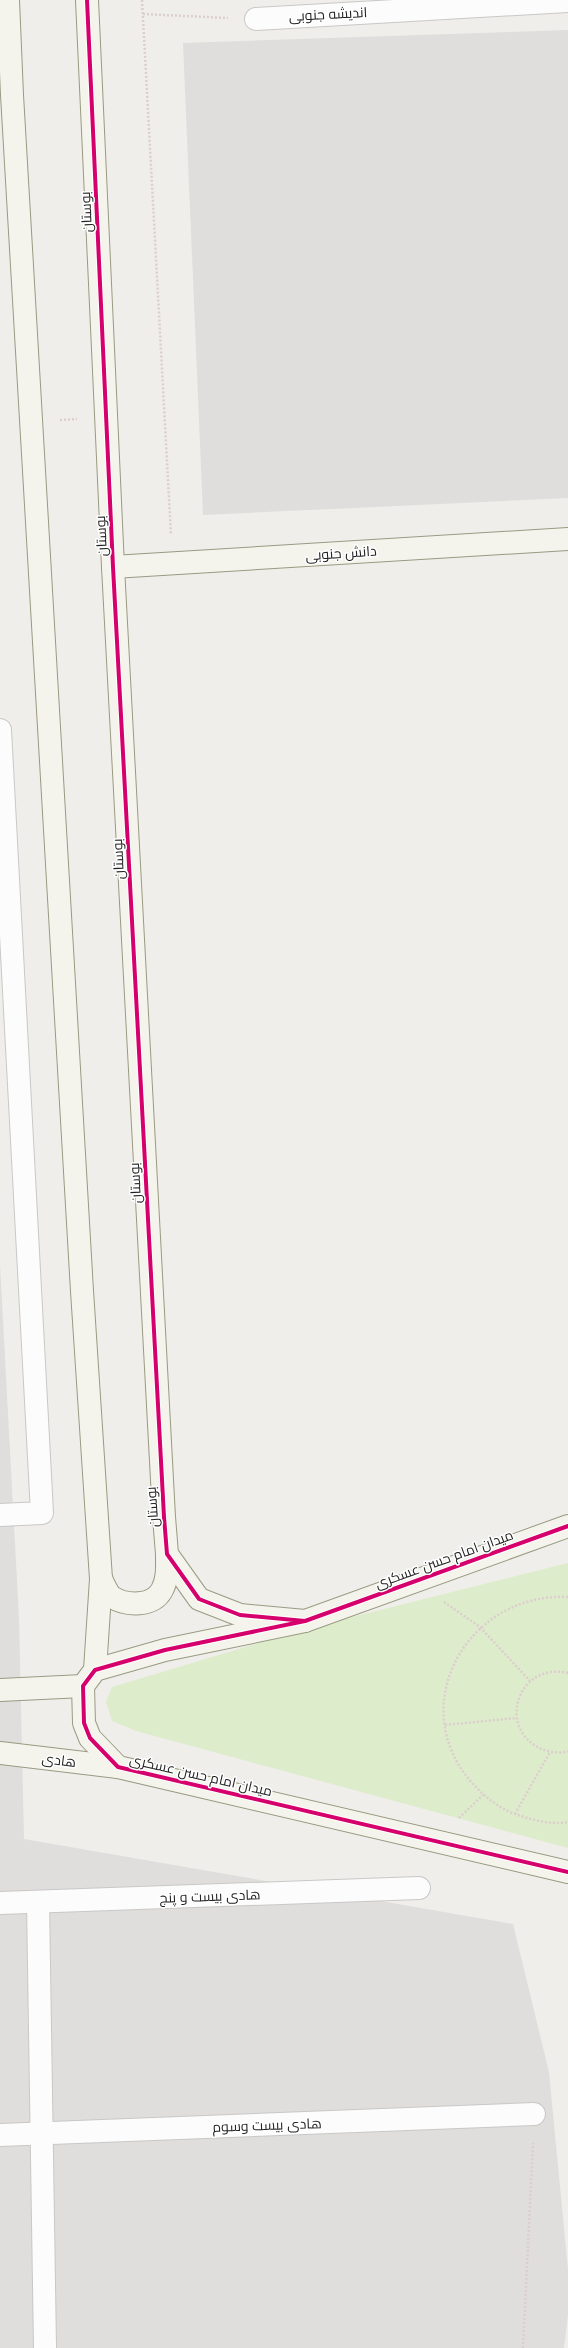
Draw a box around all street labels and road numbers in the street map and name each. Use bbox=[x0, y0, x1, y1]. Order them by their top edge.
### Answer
street label: اندیشه جنوبی bbox=[288, 3, 368, 25]
street label: بوستان bbox=[76, 191, 96, 233]
street label: بوستان bbox=[91, 515, 111, 557]
street label: دانش جنوبی bbox=[305, 542, 377, 564]
street label: بوستان bbox=[108, 838, 128, 880]
street label: بوستان bbox=[125, 1162, 145, 1204]
street label: بوستان bbox=[142, 1486, 162, 1528]
street label: میدان امام حسن عسکری bbox=[372, 1526, 516, 1593]
street label: هادی bbox=[41, 1749, 77, 1771]
street label: میدان امام حسن عسکری bbox=[128, 1750, 274, 1801]
street label: هادی بیست و پنج bbox=[159, 1885, 261, 1908]
street label: هادی بیست وسوم bbox=[212, 2114, 322, 2137]

